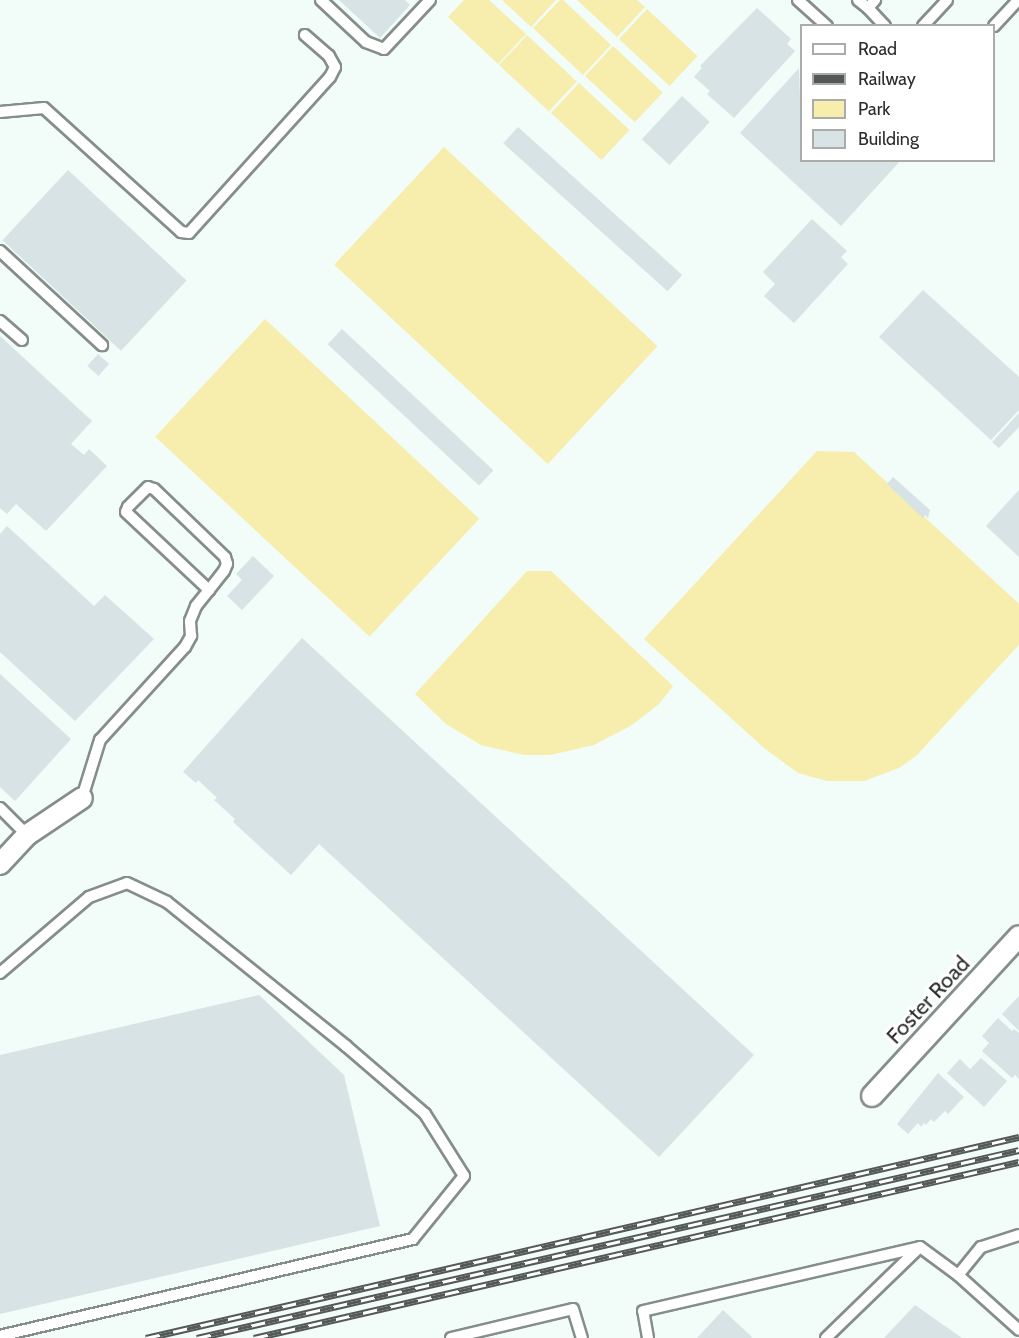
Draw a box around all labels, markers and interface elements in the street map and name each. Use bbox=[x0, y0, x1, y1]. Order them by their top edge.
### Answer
legend bbox=[800, 24, 995, 162]
text: Road bbox=[858, 38, 897, 60]
text: Railway bbox=[858, 68, 916, 90]
text: Park bbox=[858, 98, 890, 120]
text: Building bbox=[858, 128, 919, 150]
street label: Foster Road bbox=[881, 951, 975, 1049]

